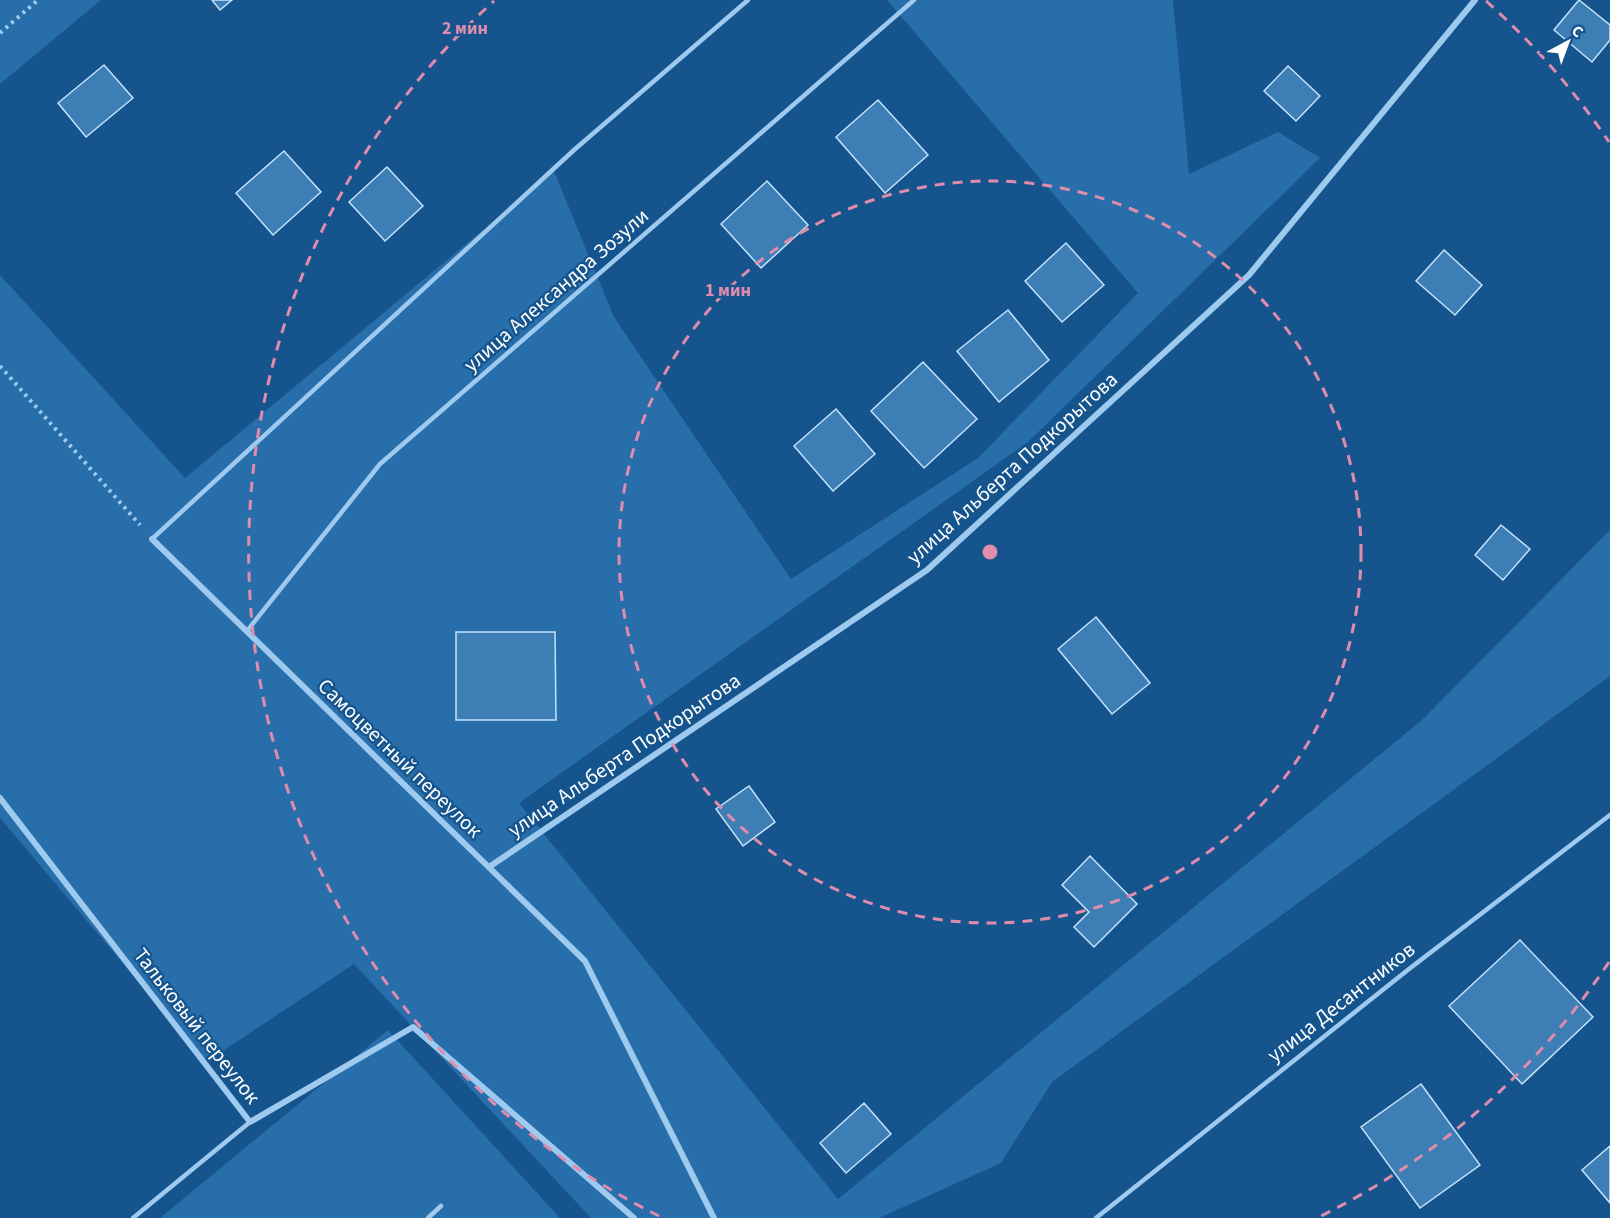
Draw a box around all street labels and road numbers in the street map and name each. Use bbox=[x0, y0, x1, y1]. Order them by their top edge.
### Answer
street label: улица Александра Зозули bbox=[457, 201, 655, 379]
street label: улица Альберта Подкорытова bbox=[900, 365, 1124, 571]
street label: улица Альберта Подкорытова bbox=[502, 666, 746, 844]
street label: Самоцветный переулок bbox=[311, 671, 489, 845]
street label: улица Десантников bbox=[1261, 935, 1421, 1069]
street label: Тальковый переулок bbox=[126, 942, 268, 1111]

